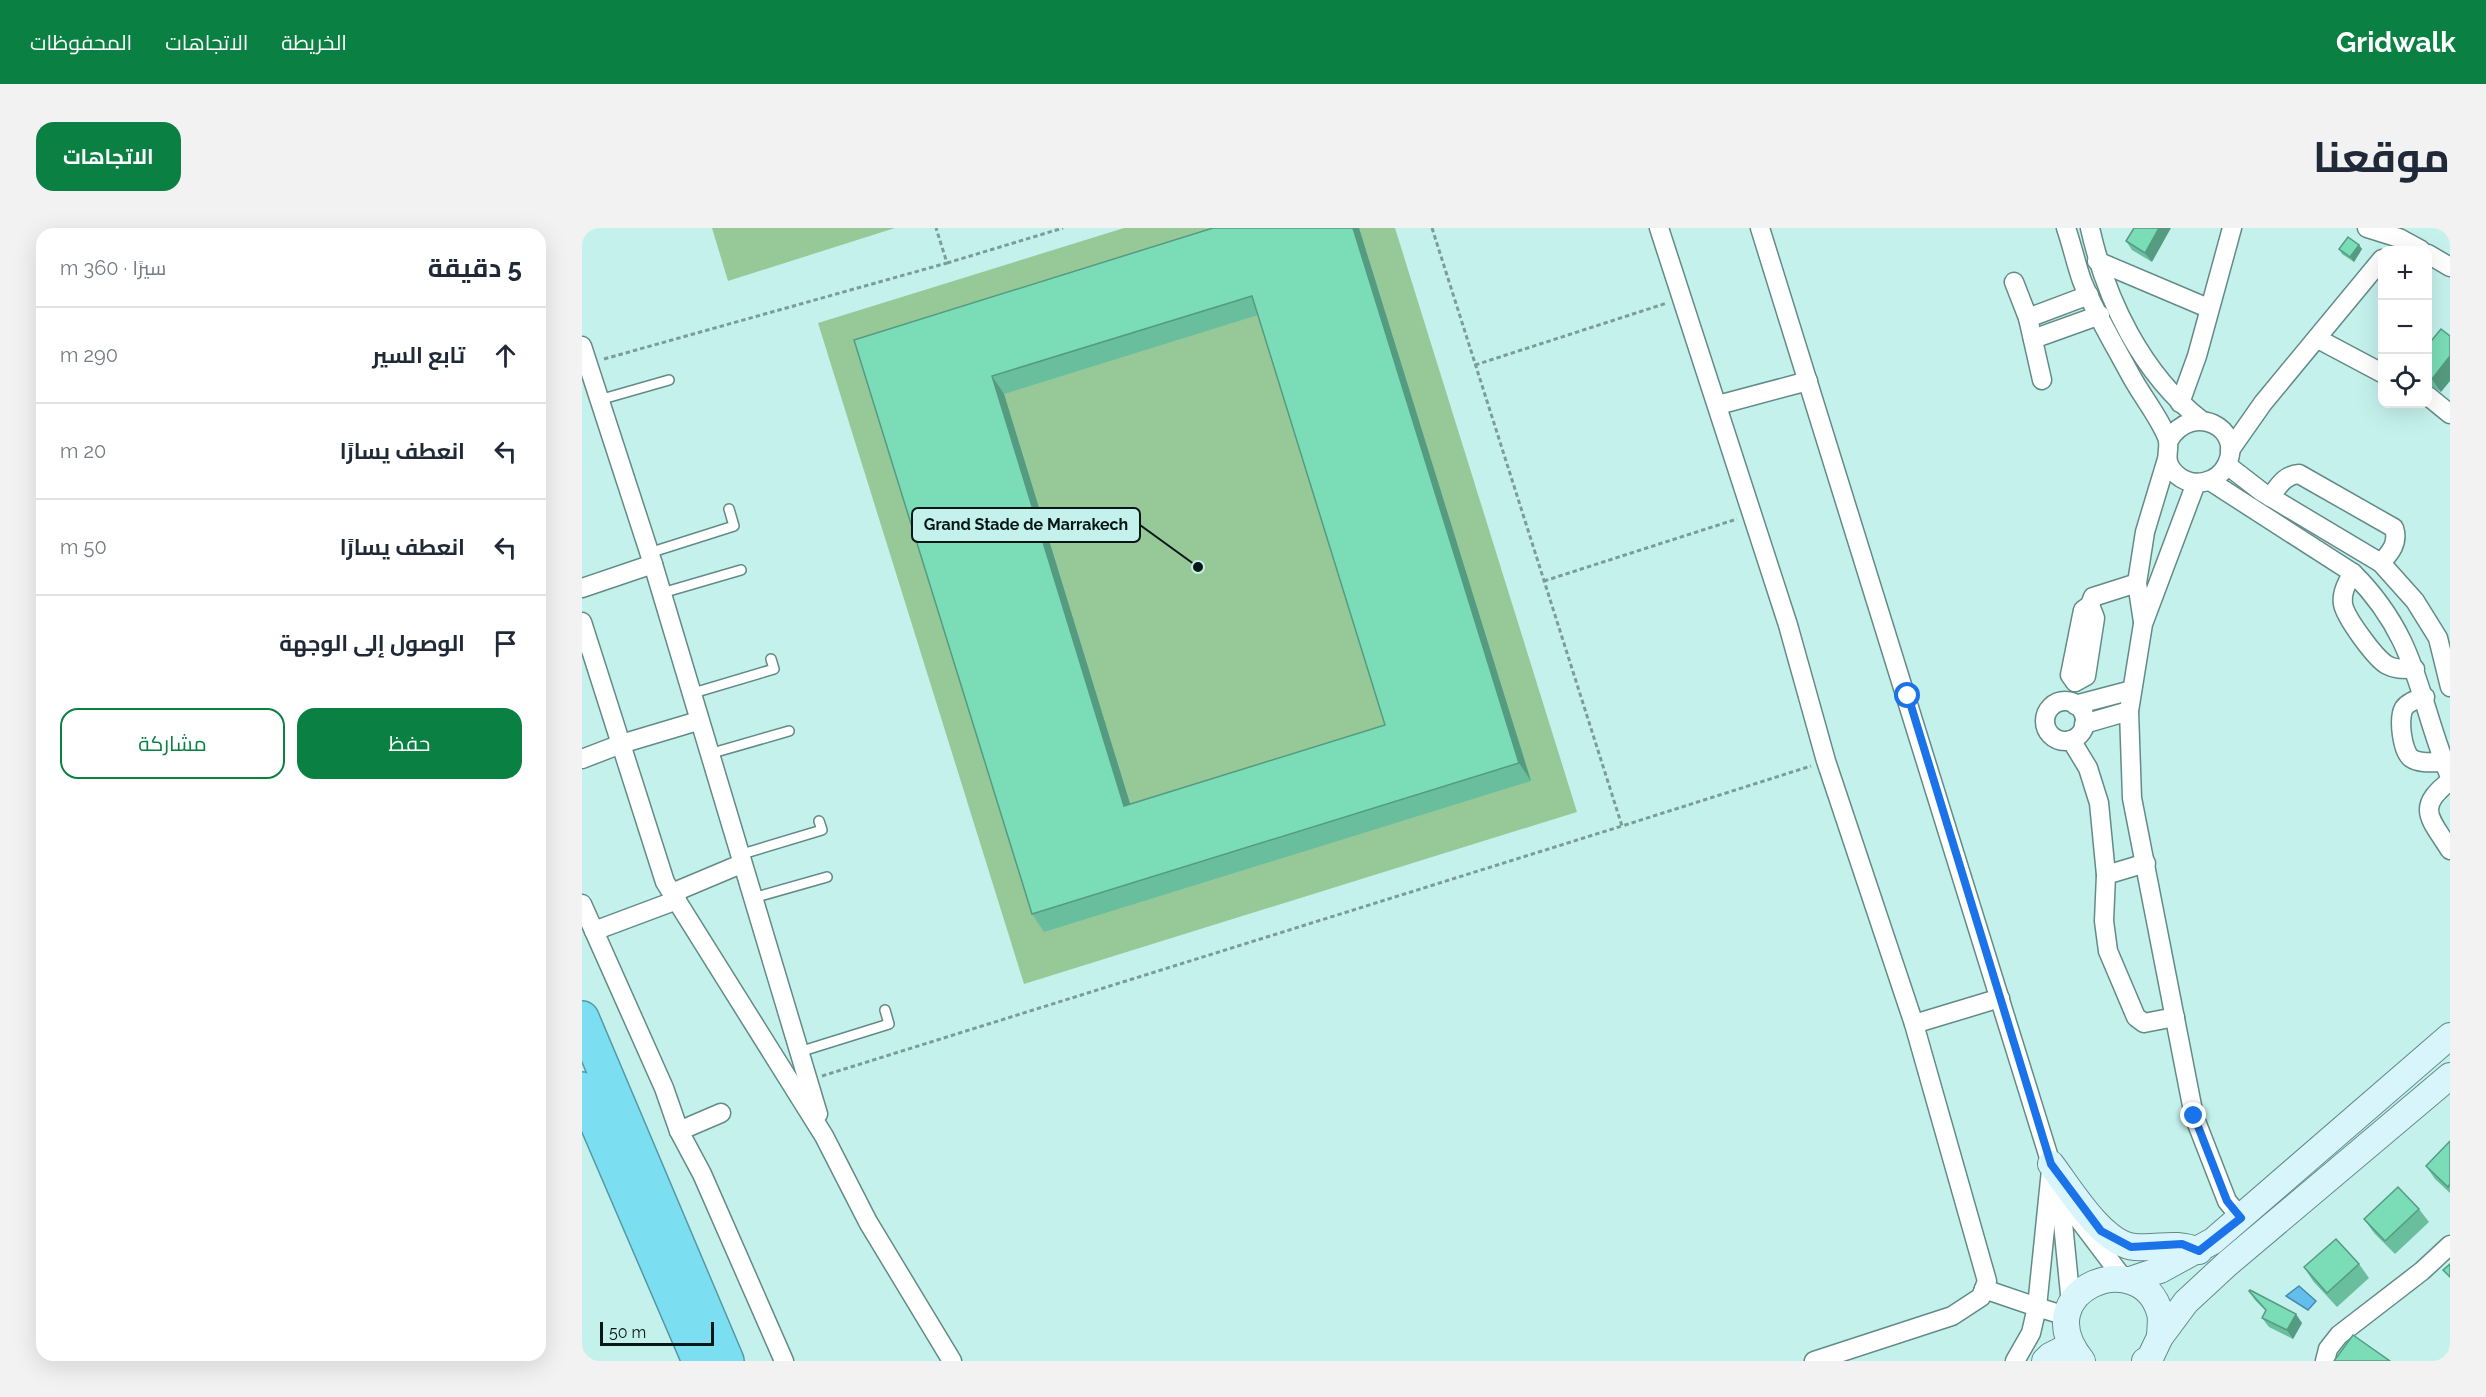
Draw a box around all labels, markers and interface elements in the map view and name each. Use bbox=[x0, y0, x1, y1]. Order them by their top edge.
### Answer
text: Gridwalk bbox=[2336, 26, 2456, 59]
text: المحفوظات bbox=[30, 30, 132, 55]
text: الاتجاهات bbox=[165, 30, 248, 55]
text: الخريطة bbox=[281, 30, 347, 55]
button: الاتجاهات bbox=[36, 122, 181, 191]
text: موقعنا bbox=[2313, 133, 2450, 182]
map controls bbox=[2378, 246, 2432, 408]
button: + bbox=[2378, 246, 2432, 300]
text: 5 دقيقة bbox=[428, 253, 522, 283]
text: سيرًا · 360 m bbox=[60, 256, 166, 280]
button: − bbox=[2378, 300, 2432, 354]
icon: ahead bbox=[489, 339, 522, 372]
text: تابع السير bbox=[372, 342, 465, 368]
text: 290 m bbox=[60, 343, 118, 367]
button: locate bbox=[2378, 354, 2432, 408]
icon: left bbox=[489, 435, 522, 468]
text: انعطف يسارًا bbox=[340, 438, 465, 464]
text: 20 m bbox=[60, 439, 106, 463]
callout: Grand Stade de Marrakech bbox=[912, 508, 1140, 542]
text: Grand Stade de Marrakech bbox=[924, 515, 1128, 534]
icon: left bbox=[489, 531, 522, 564]
text: انعطف يسارًا bbox=[340, 534, 465, 560]
text: 50 m bbox=[60, 535, 107, 559]
icon: arrive bbox=[489, 627, 522, 660]
text: الوصول إلى الوجهة bbox=[279, 630, 465, 656]
route start bbox=[1894, 682, 1920, 708]
button: مشاركة bbox=[60, 708, 285, 779]
button: حفظ bbox=[297, 708, 522, 779]
route end bbox=[2180, 1102, 2206, 1128]
scale bar bbox=[600, 1319, 714, 1346]
text: 50 m bbox=[609, 1323, 646, 1342]

